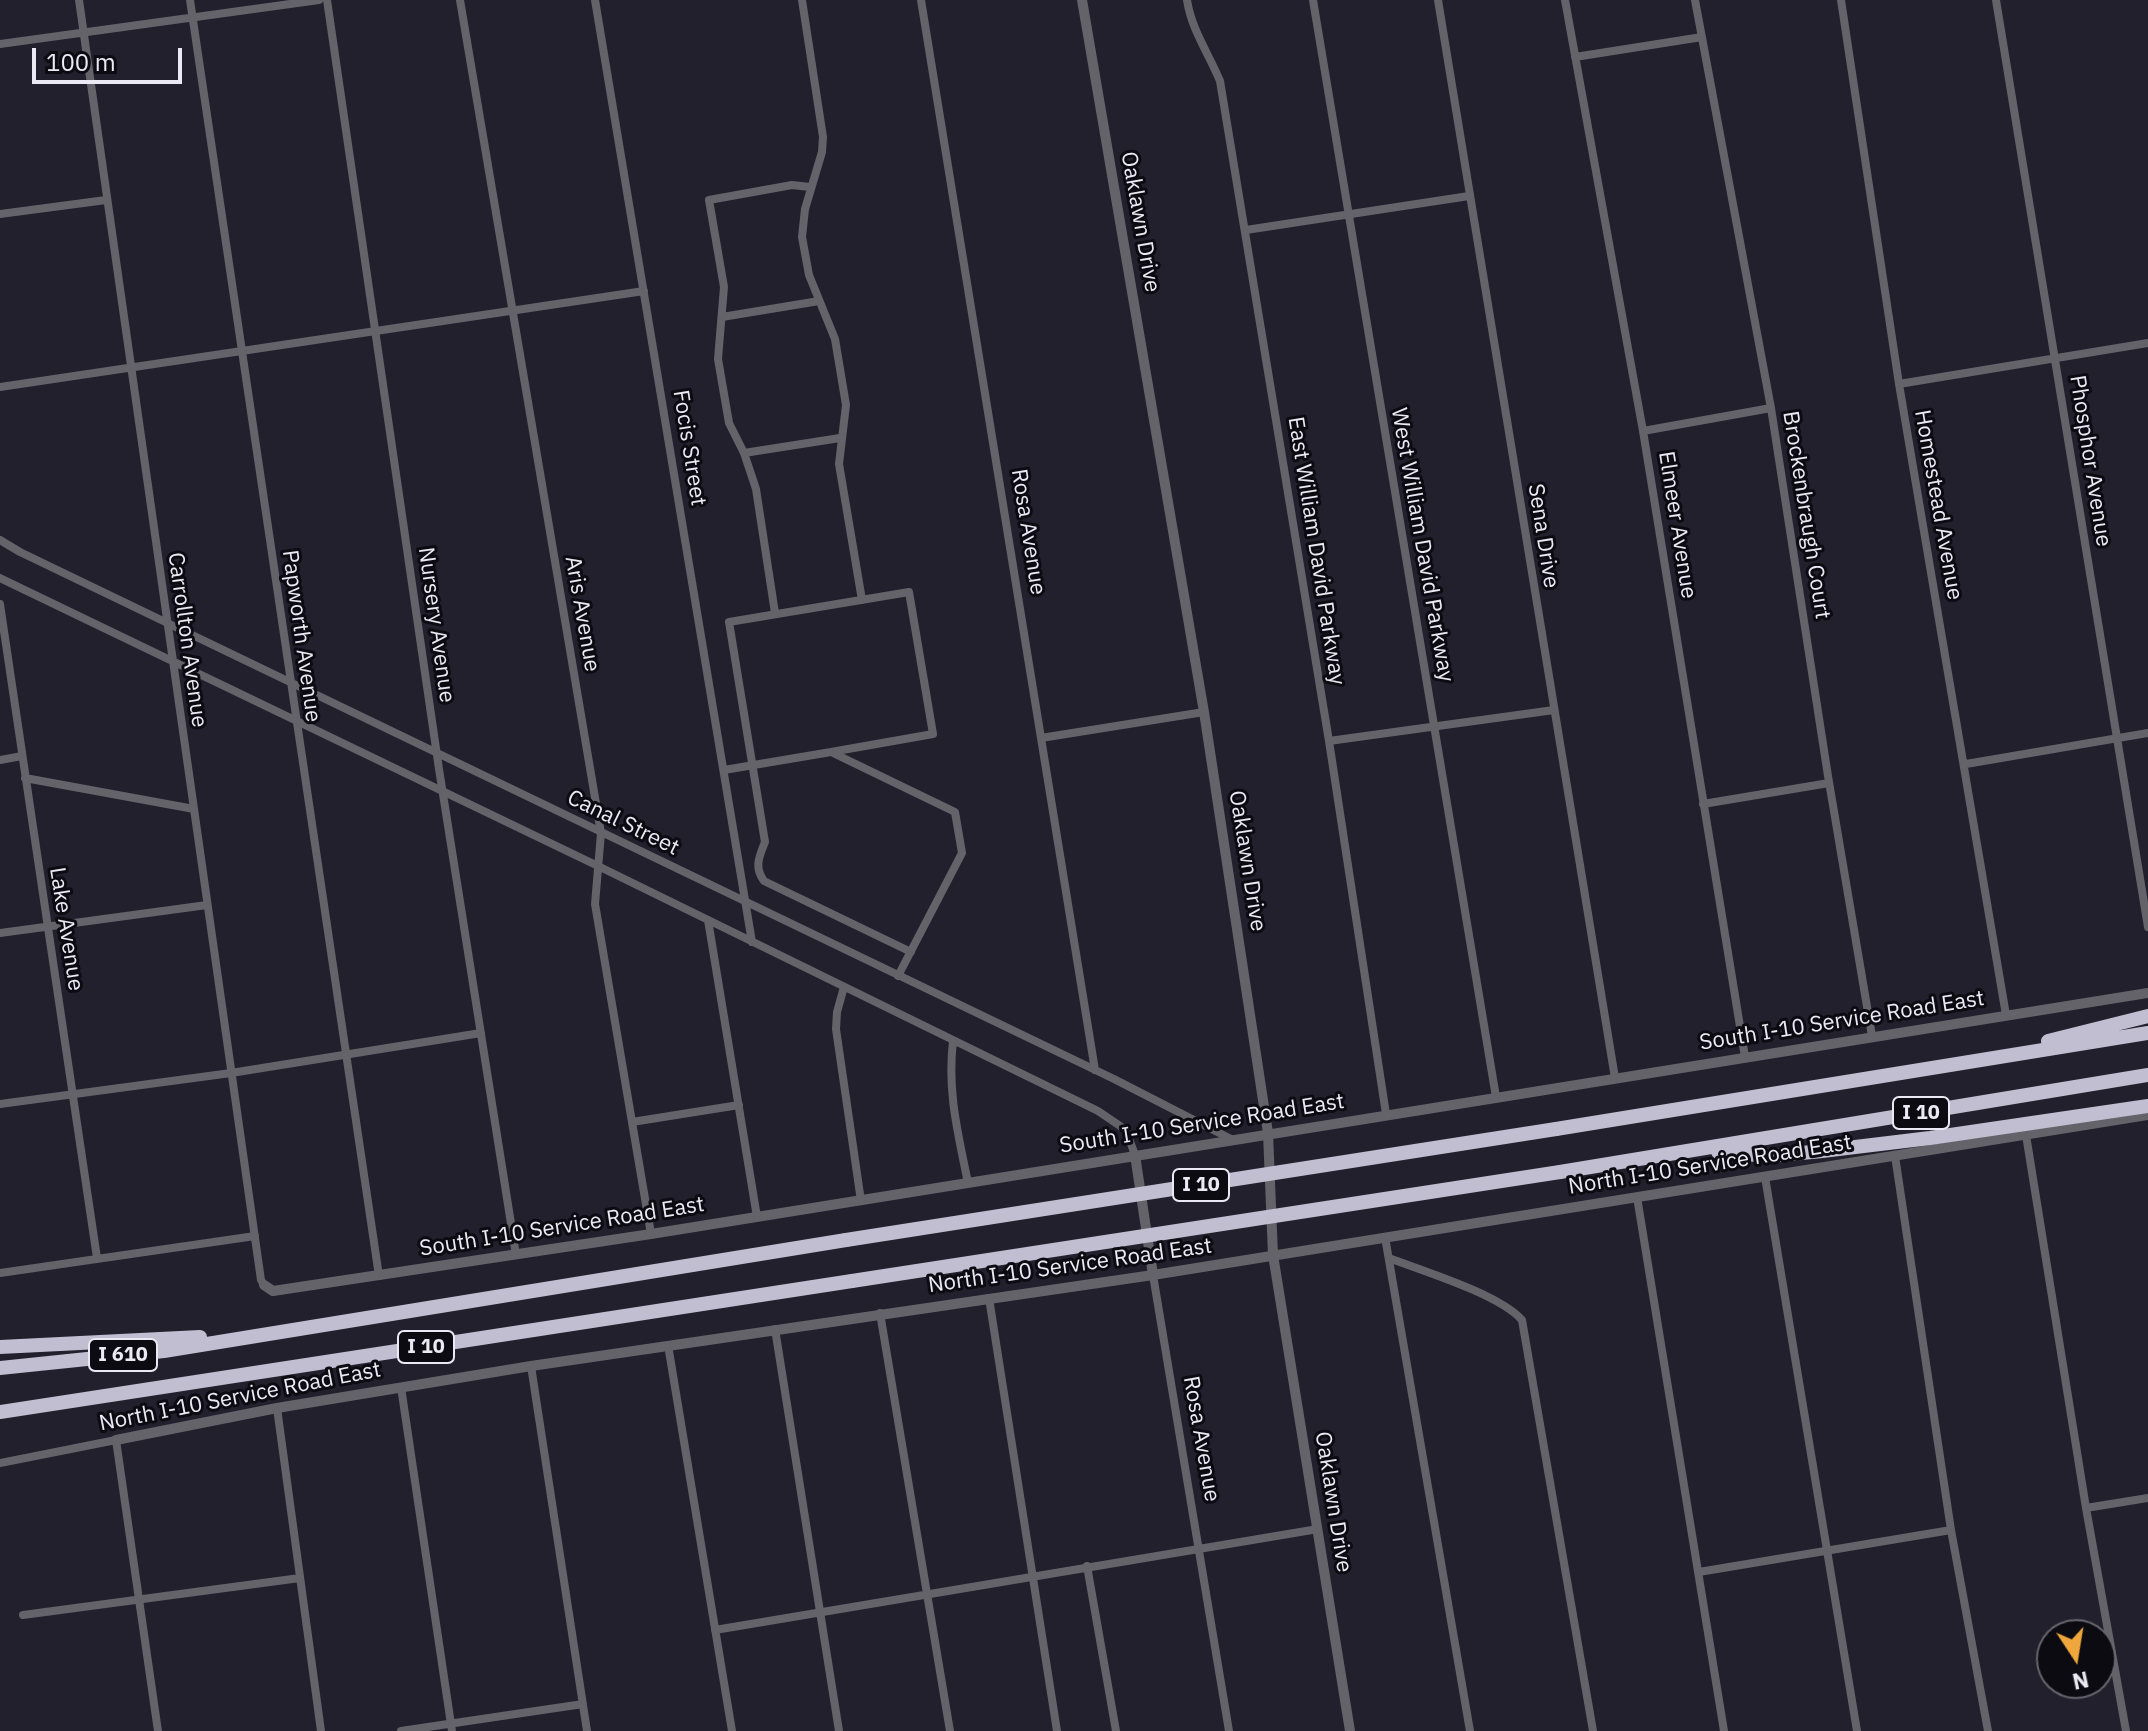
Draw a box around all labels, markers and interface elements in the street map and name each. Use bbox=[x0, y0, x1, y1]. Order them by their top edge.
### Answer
scale bar bbox=[36, 32, 186, 82]
text: 100 m bbox=[46, 46, 116, 78]
street label: Oaklawn Drive bbox=[1115, 150, 1165, 294]
street label: Phosphor Avenue bbox=[2063, 373, 2117, 549]
street label: Focis Street bbox=[667, 388, 711, 508]
street label: West William David Parkway bbox=[1385, 406, 1459, 684]
street label: Homestead Avenue bbox=[1908, 408, 1968, 602]
street label: Brockenbraugh Court bbox=[1777, 409, 1835, 621]
street label: East William David Parkway bbox=[1282, 415, 1350, 687]
street label: Elmeer Avenue bbox=[1652, 449, 1702, 601]
street label: Rosa Avenue bbox=[1005, 467, 1051, 597]
street label: Sena Drive bbox=[1522, 482, 1564, 590]
street label: Nursery Avenue bbox=[412, 546, 460, 704]
street label: Papworth Avenue bbox=[276, 548, 326, 724]
street label: Carrollton Avenue bbox=[162, 551, 212, 729]
street label: Aris Avenue bbox=[559, 554, 605, 674]
street label: Canal Street bbox=[563, 785, 683, 861]
street label: Oaklawn Drive bbox=[1223, 789, 1271, 933]
street label: Lake Avenue bbox=[43, 865, 89, 993]
street label: South I-10 Service Road East bbox=[1698, 985, 1986, 1057]
street label: South I-10 Service Road East bbox=[1058, 1088, 1346, 1160]
road number: I 10 bbox=[1893, 1097, 1949, 1129]
street label: North I-10 Service Road East bbox=[1567, 1130, 1853, 1200]
road number: I 10 bbox=[1173, 1169, 1229, 1201]
street label: South I-10 Service Road East bbox=[418, 1191, 706, 1263]
street label: North I-10 Service Road East bbox=[926, 1233, 1214, 1299]
road number: I 10 bbox=[398, 1331, 454, 1363]
road number: I 610 bbox=[89, 1339, 157, 1371]
street label: North I-10 Service Road East bbox=[97, 1357, 383, 1437]
street label: Rosa Avenue bbox=[1177, 1374, 1225, 1504]
street label: Oaklawn Drive bbox=[1309, 1430, 1357, 1574]
north arrow bbox=[2036, 1619, 2116, 1699]
text: N bbox=[2070, 1665, 2091, 1697]

